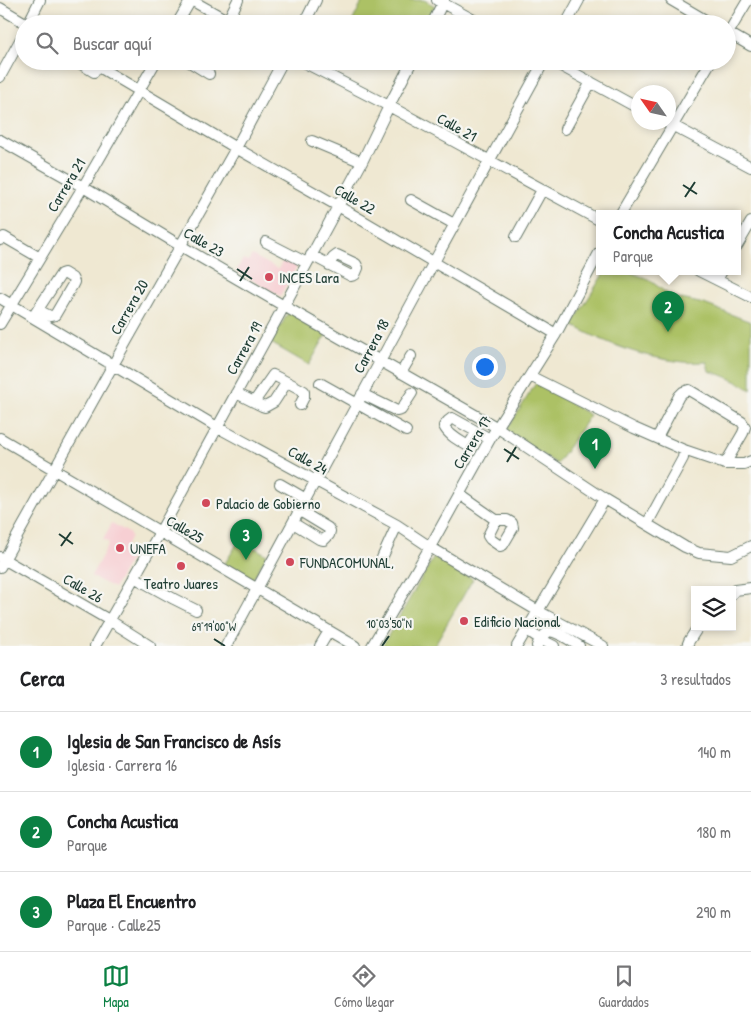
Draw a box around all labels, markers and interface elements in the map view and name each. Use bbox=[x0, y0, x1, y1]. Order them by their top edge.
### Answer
search box bbox=[15, 15, 736, 70]
icon: search bbox=[33, 29, 61, 57]
text: Buscar aquí bbox=[73, 30, 152, 56]
north arrow bbox=[631, 85, 676, 130]
street label: Calle 21 bbox=[433, 108, 481, 146]
street label: Carrera 21 bbox=[42, 154, 90, 216]
street label: Calle 22 bbox=[331, 179, 379, 219]
popup bbox=[596, 210, 741, 275]
text: Concha Acustica bbox=[613, 219, 724, 245]
street label: Calle 23 bbox=[180, 222, 228, 262]
text: Parque bbox=[613, 245, 653, 267]
place label: INCES Lara bbox=[279, 267, 339, 288]
marker: INCES Lara bbox=[263, 271, 275, 283]
street label: Carrera 20 bbox=[105, 275, 153, 338]
pin: 2 bbox=[652, 291, 684, 332]
street label: Carrera 18 bbox=[348, 315, 394, 377]
street label: Carrera 19 bbox=[221, 317, 267, 378]
your location bbox=[472, 354, 498, 380]
street label: Carrera 17 bbox=[448, 411, 496, 473]
pin: 1 bbox=[579, 428, 611, 469]
street label: Calle 24 bbox=[284, 440, 332, 480]
place label: Palacio de Gobierno bbox=[216, 493, 320, 514]
marker: Palacio de Gobierno bbox=[200, 497, 212, 509]
street label: Calle25 bbox=[162, 510, 208, 548]
pin: 3 bbox=[230, 519, 262, 560]
place label: UNEFA bbox=[130, 538, 166, 559]
marker: UNEFA bbox=[114, 542, 126, 554]
place label: FUNDACOMUNAL, bbox=[299, 552, 394, 573]
marker: FUNDACOMUNAL, bbox=[284, 556, 296, 568]
marker: Teatro Juares bbox=[175, 560, 187, 572]
street label: Calle 26 bbox=[59, 568, 107, 608]
place label: Teatro Juares bbox=[144, 573, 218, 594]
map controls bbox=[691, 586, 736, 631]
button: layers bbox=[691, 586, 736, 631]
place label: Edificio Nacional bbox=[474, 611, 560, 632]
text: 10°03'50"N bbox=[366, 615, 412, 632]
marker: Edificio Nacional bbox=[458, 615, 470, 627]
text: 69°19'00"W bbox=[192, 618, 237, 635]
text: Cerca bbox=[20, 664, 64, 693]
text: 3 resultados bbox=[660, 668, 731, 690]
text: Iglesia de San Francisco de Asís bbox=[67, 728, 281, 754]
text: 1 bbox=[33, 741, 39, 763]
text: 140 m bbox=[697, 741, 731, 763]
text: Iglesia · Carrera 16 bbox=[67, 754, 177, 776]
text: Concha Acustica bbox=[67, 808, 178, 834]
text: 2 bbox=[32, 821, 40, 843]
text: 180 m bbox=[697, 821, 731, 843]
text: Parque bbox=[67, 834, 107, 856]
text: Plaza El Encuentro bbox=[67, 888, 196, 914]
text: 3 bbox=[32, 901, 40, 923]
text: 290 m bbox=[696, 901, 731, 923]
text: Parque · Calle25 bbox=[67, 914, 160, 936]
tab: Mapa bbox=[102, 962, 130, 1011]
tab: Cómo llegar bbox=[334, 962, 394, 1011]
tab: Guardados bbox=[598, 962, 649, 1011]

